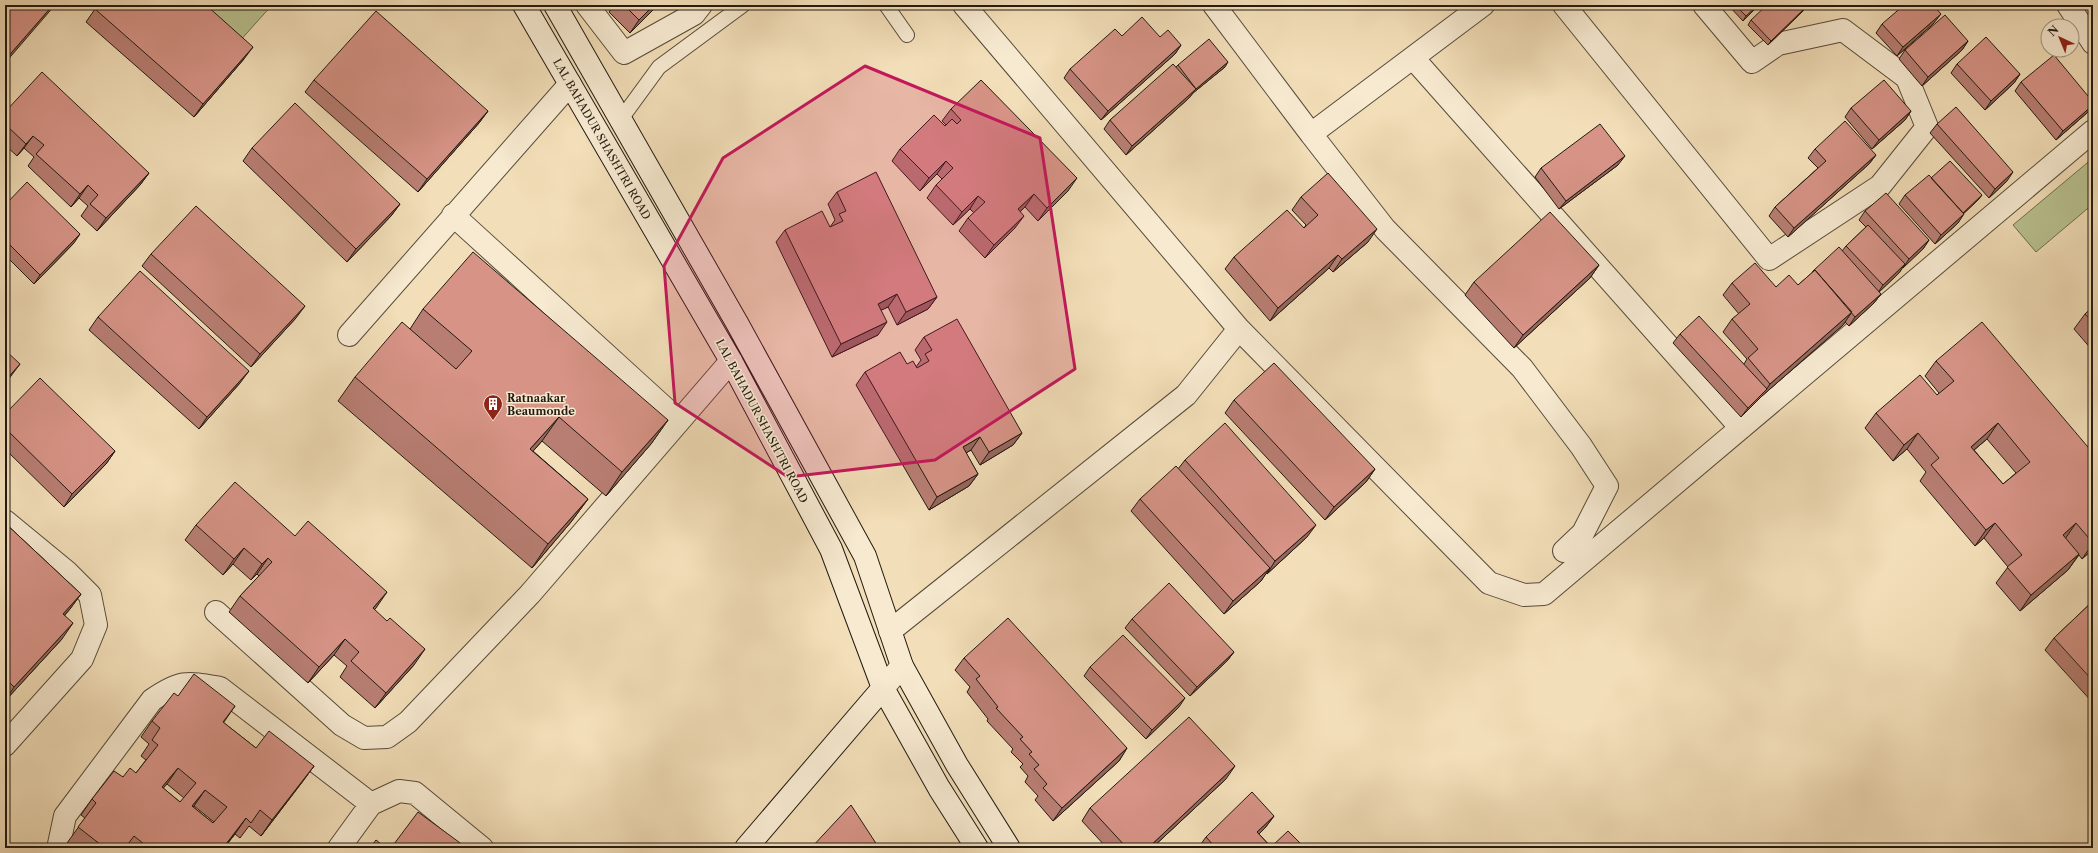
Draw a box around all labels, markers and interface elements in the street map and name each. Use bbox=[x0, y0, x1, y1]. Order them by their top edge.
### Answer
north arrow bbox=[2040, 18, 2080, 58]
text: N bbox=[2045, 22, 2062, 39]
street label: LAL BAHADUR SHASHTRI ROAD bbox=[550, 56, 654, 222]
street label: LAL BAHADUR SHASHTRI ROAD bbox=[713, 337, 811, 505]
place label: Ratnaakar Beaumonde bbox=[507, 391, 575, 418]
building icon: Ratnaakar Beaumonde bbox=[482, 393, 504, 421]

